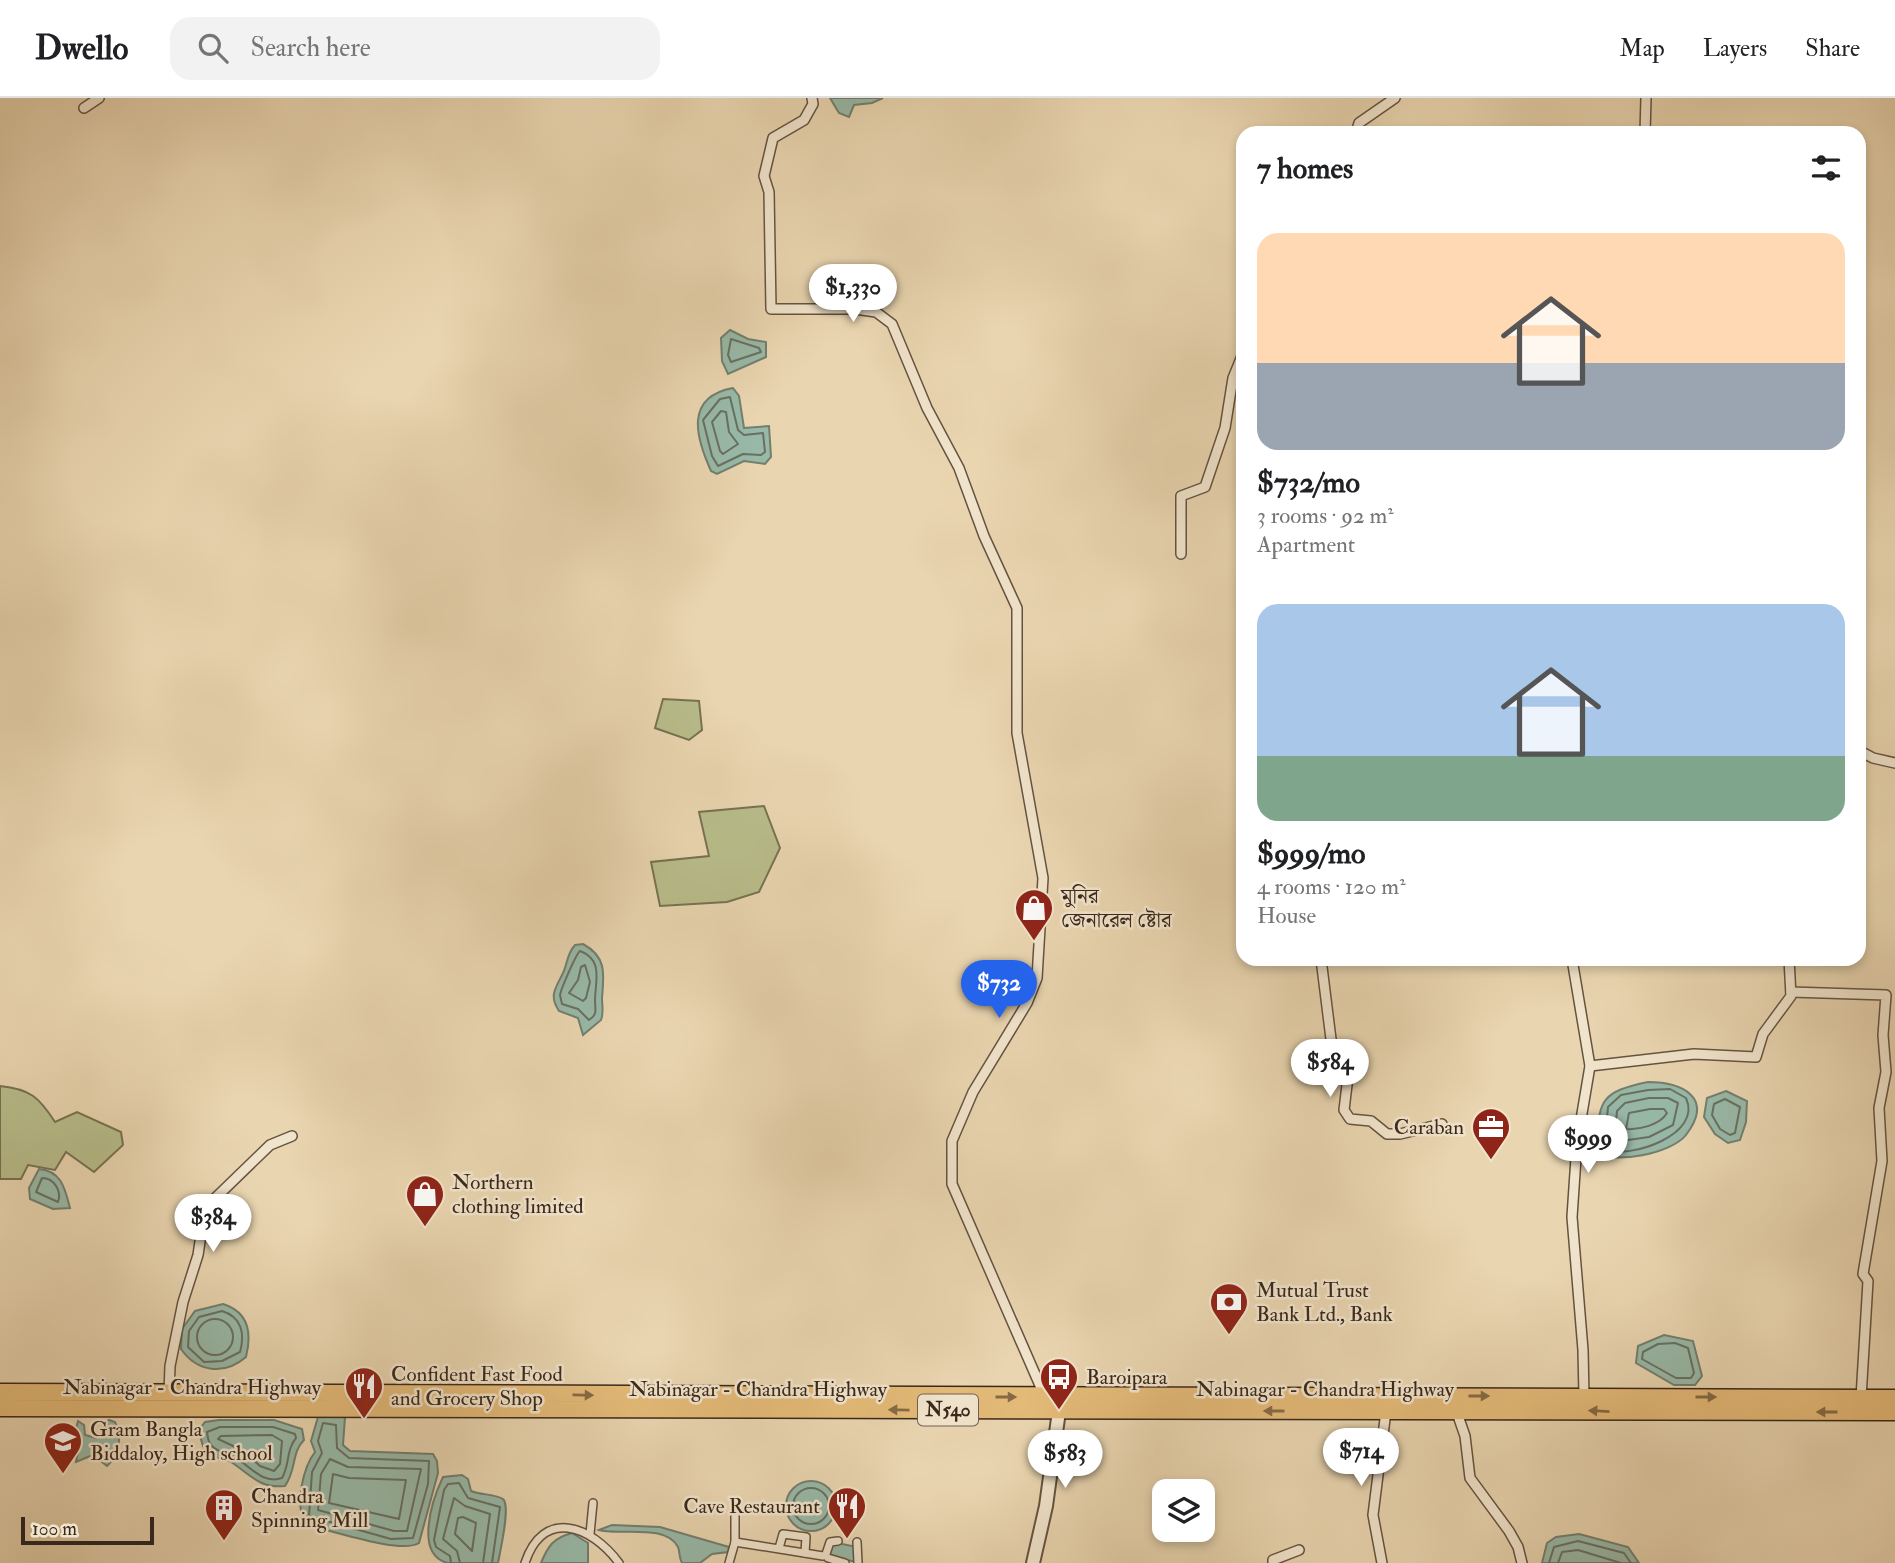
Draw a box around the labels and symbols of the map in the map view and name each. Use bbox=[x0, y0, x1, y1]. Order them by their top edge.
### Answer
pin: $1,330 bbox=[796, 264, 910, 324]
place label: মুনির জেনারেল ষ্টোর bbox=[1060, 883, 1173, 934]
shop icon: মুনির জেনারেল ষ্টোর bbox=[1013, 887, 1055, 942]
pin: $732 bbox=[958, 960, 1040, 1020]
pin: $584 bbox=[1289, 1040, 1371, 1099]
office icon: Caraban bbox=[1470, 1106, 1512, 1161]
place label: Caraban bbox=[1394, 1114, 1464, 1141]
pin: $999 bbox=[1547, 1116, 1629, 1175]
place label: Northern clothing limited bbox=[452, 1169, 584, 1220]
shop icon: Northern clothing limited bbox=[404, 1173, 446, 1228]
pin: $384 bbox=[172, 1194, 254, 1254]
place label: Mutual Trust Bank Ltd., Bank bbox=[1256, 1277, 1393, 1328]
bank icon: Mutual Trust Bank Ltd., Bank bbox=[1208, 1281, 1250, 1336]
bus stop icon: Baroipara bbox=[1038, 1356, 1080, 1411]
place label: Confident Fast Food and Grocery Shop bbox=[391, 1361, 563, 1412]
place label: Baroipara bbox=[1086, 1364, 1168, 1391]
restaurant icon: Confident Fast Food and Grocery Shop bbox=[343, 1365, 385, 1420]
street label: Nabinagar - Chandra Highway bbox=[63, 1374, 322, 1401]
street label: Nabinagar - Chandra Highway bbox=[629, 1376, 888, 1403]
street label: Nabinagar - Chandra Highway bbox=[1196, 1376, 1455, 1403]
one-way arrow bbox=[572, 1389, 594, 1401]
one-way arrow bbox=[1468, 1390, 1490, 1402]
one-way arrow bbox=[995, 1391, 1017, 1403]
one-way arrow bbox=[1695, 1391, 1717, 1403]
road number: N540 bbox=[918, 1394, 978, 1426]
one-way arrow bbox=[888, 1404, 910, 1416]
one-way arrow bbox=[1263, 1405, 1285, 1417]
one-way arrow bbox=[1588, 1405, 1610, 1416]
one-way arrow bbox=[1816, 1406, 1838, 1418]
place label: Gram Bangla Biddaloy, High school bbox=[90, 1416, 273, 1467]
school or university icon: Gram Bangla Biddaloy, High school bbox=[42, 1420, 84, 1475]
pin: $714 bbox=[1320, 1428, 1402, 1488]
pin: $583 bbox=[1024, 1430, 1106, 1490]
place label: Chandra Spinning Mill bbox=[251, 1483, 369, 1534]
restaurant icon: Cave Restaurant bbox=[826, 1485, 868, 1540]
building icon: Chandra Spinning Mill bbox=[203, 1487, 245, 1542]
place label: Cave Restaurant bbox=[683, 1493, 820, 1520]
scale bar bbox=[21, 1514, 154, 1546]

